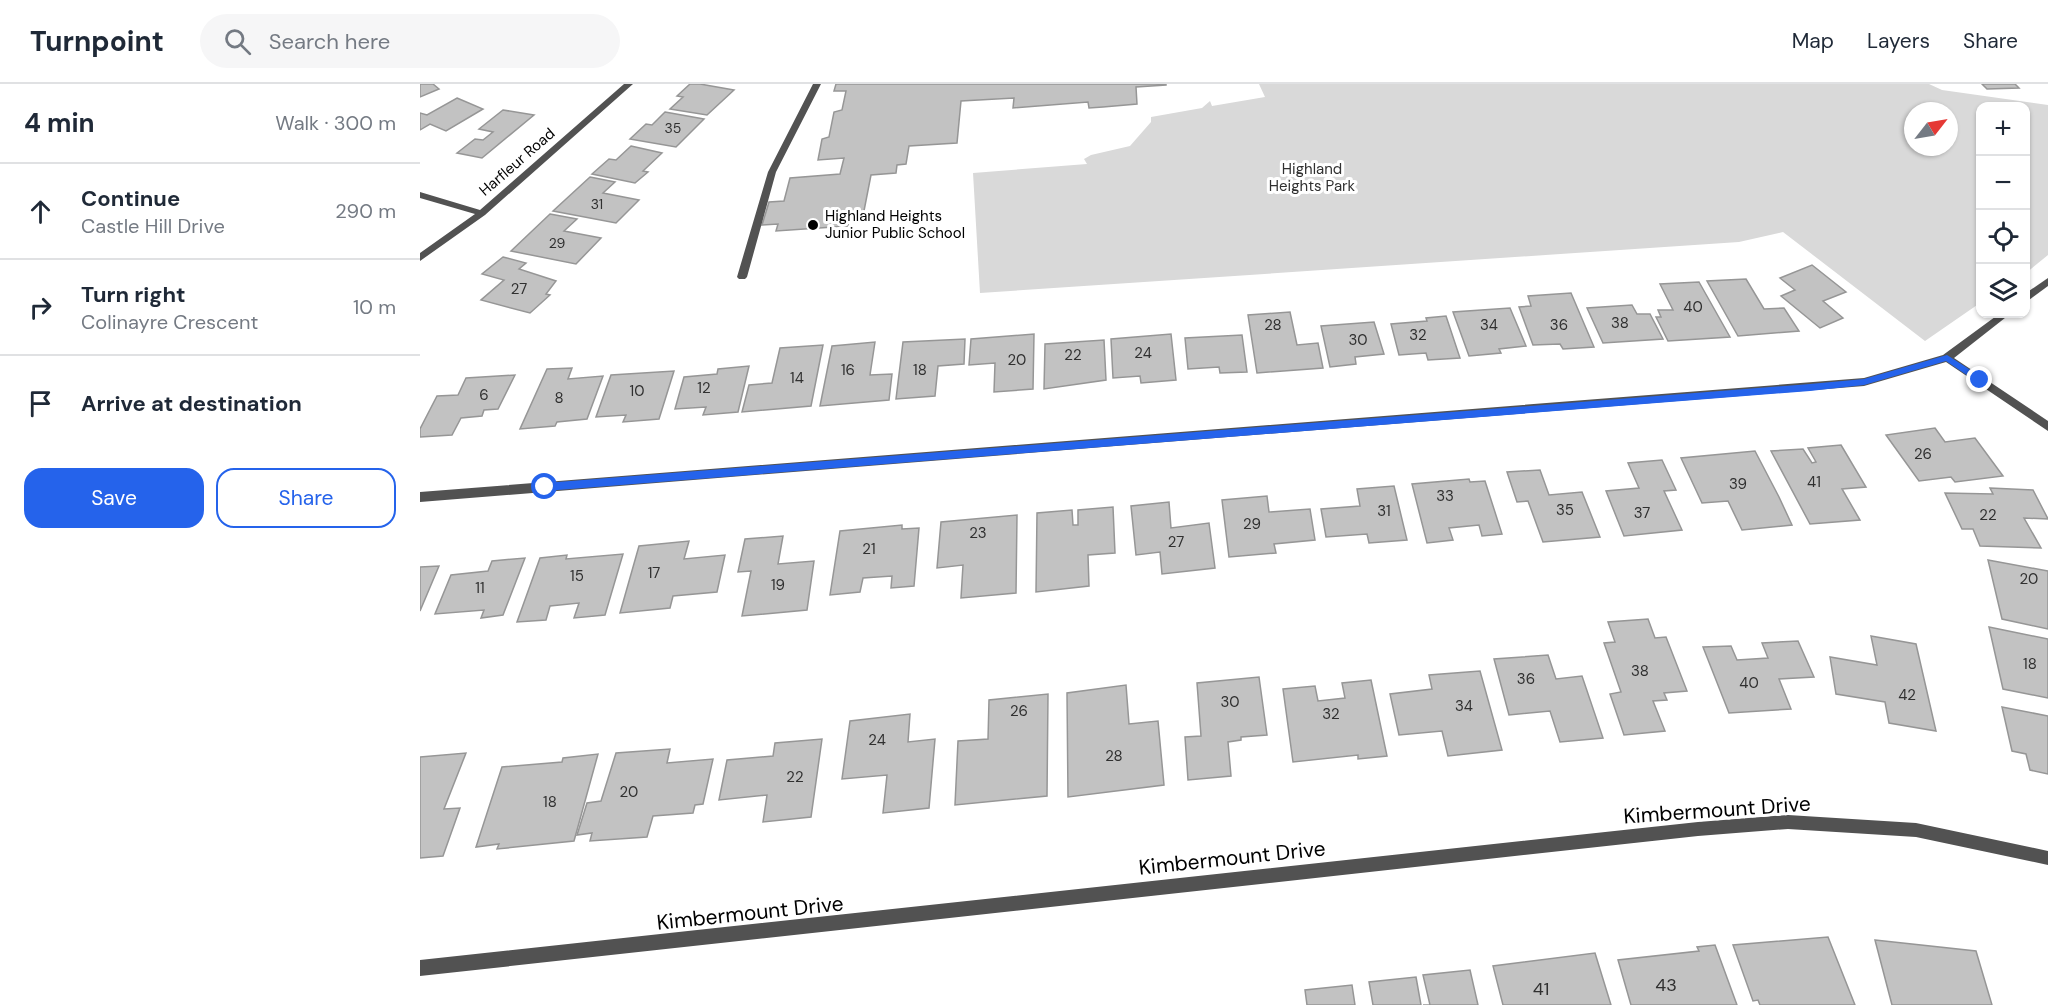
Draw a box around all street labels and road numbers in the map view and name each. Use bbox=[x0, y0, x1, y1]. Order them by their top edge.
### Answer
street label: Harfleur Road bbox=[475, 124, 559, 200]
street label: Kimbermount Drive bbox=[1622, 789, 1812, 831]
street label: Kimbermount Drive bbox=[1137, 834, 1327, 882]
street label: Kimbermount Drive bbox=[655, 889, 845, 937]

